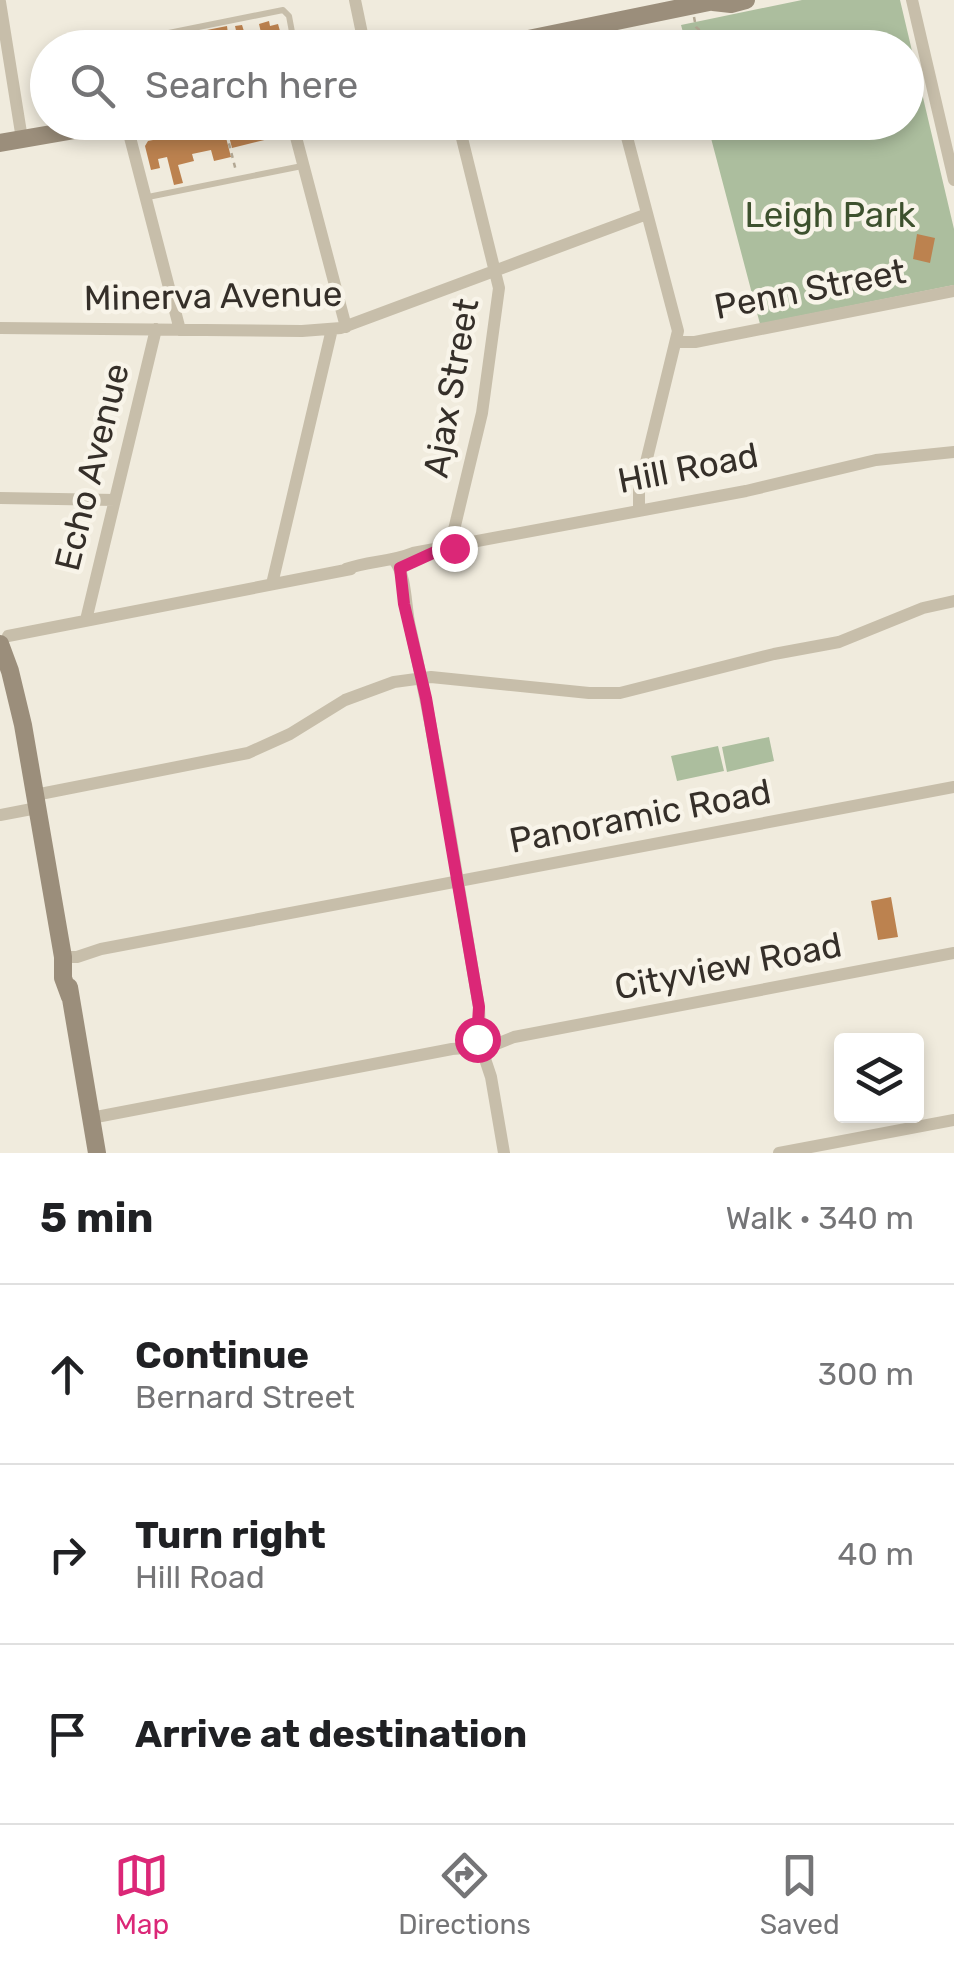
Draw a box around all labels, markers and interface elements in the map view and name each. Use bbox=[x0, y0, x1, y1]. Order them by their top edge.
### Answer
search box bbox=[30, 30, 924, 140]
icon: search bbox=[65, 58, 120, 113]
text: Search here bbox=[145, 62, 358, 108]
park label: Leigh Park bbox=[745, 194, 916, 236]
street label: Penn Street bbox=[711, 250, 909, 328]
street label: Minerva Avenue bbox=[83, 273, 343, 319]
street label: Ajax Street bbox=[415, 295, 487, 481]
street label: Echo Avenue bbox=[46, 359, 138, 575]
street label: Hill Road bbox=[614, 434, 762, 502]
route end bbox=[432, 526, 478, 572]
street label: Panoramic Road bbox=[506, 770, 774, 862]
street label: Cityview Road bbox=[611, 923, 845, 1009]
route start bbox=[455, 1017, 501, 1063]
map controls bbox=[834, 1033, 924, 1123]
button: layers bbox=[834, 1033, 924, 1123]
text: 5 min bbox=[40, 1193, 154, 1243]
text: Walk · 340 m bbox=[725, 1199, 914, 1237]
text: Continue bbox=[135, 1332, 309, 1378]
icon: ahead bbox=[40, 1347, 95, 1402]
text: 300 m bbox=[818, 1355, 914, 1393]
text: Bernard Street bbox=[135, 1378, 355, 1416]
text: Turn right bbox=[135, 1512, 326, 1558]
icon: right bbox=[40, 1527, 95, 1582]
text: 40 m bbox=[838, 1535, 914, 1573]
text: Hill Road bbox=[135, 1558, 265, 1596]
icon: arrive bbox=[40, 1707, 95, 1762]
text: Arrive at destination bbox=[135, 1711, 527, 1757]
tab: Map bbox=[114, 1848, 169, 1941]
tab: Directions bbox=[398, 1848, 531, 1941]
tab: Saved bbox=[760, 1848, 840, 1941]

